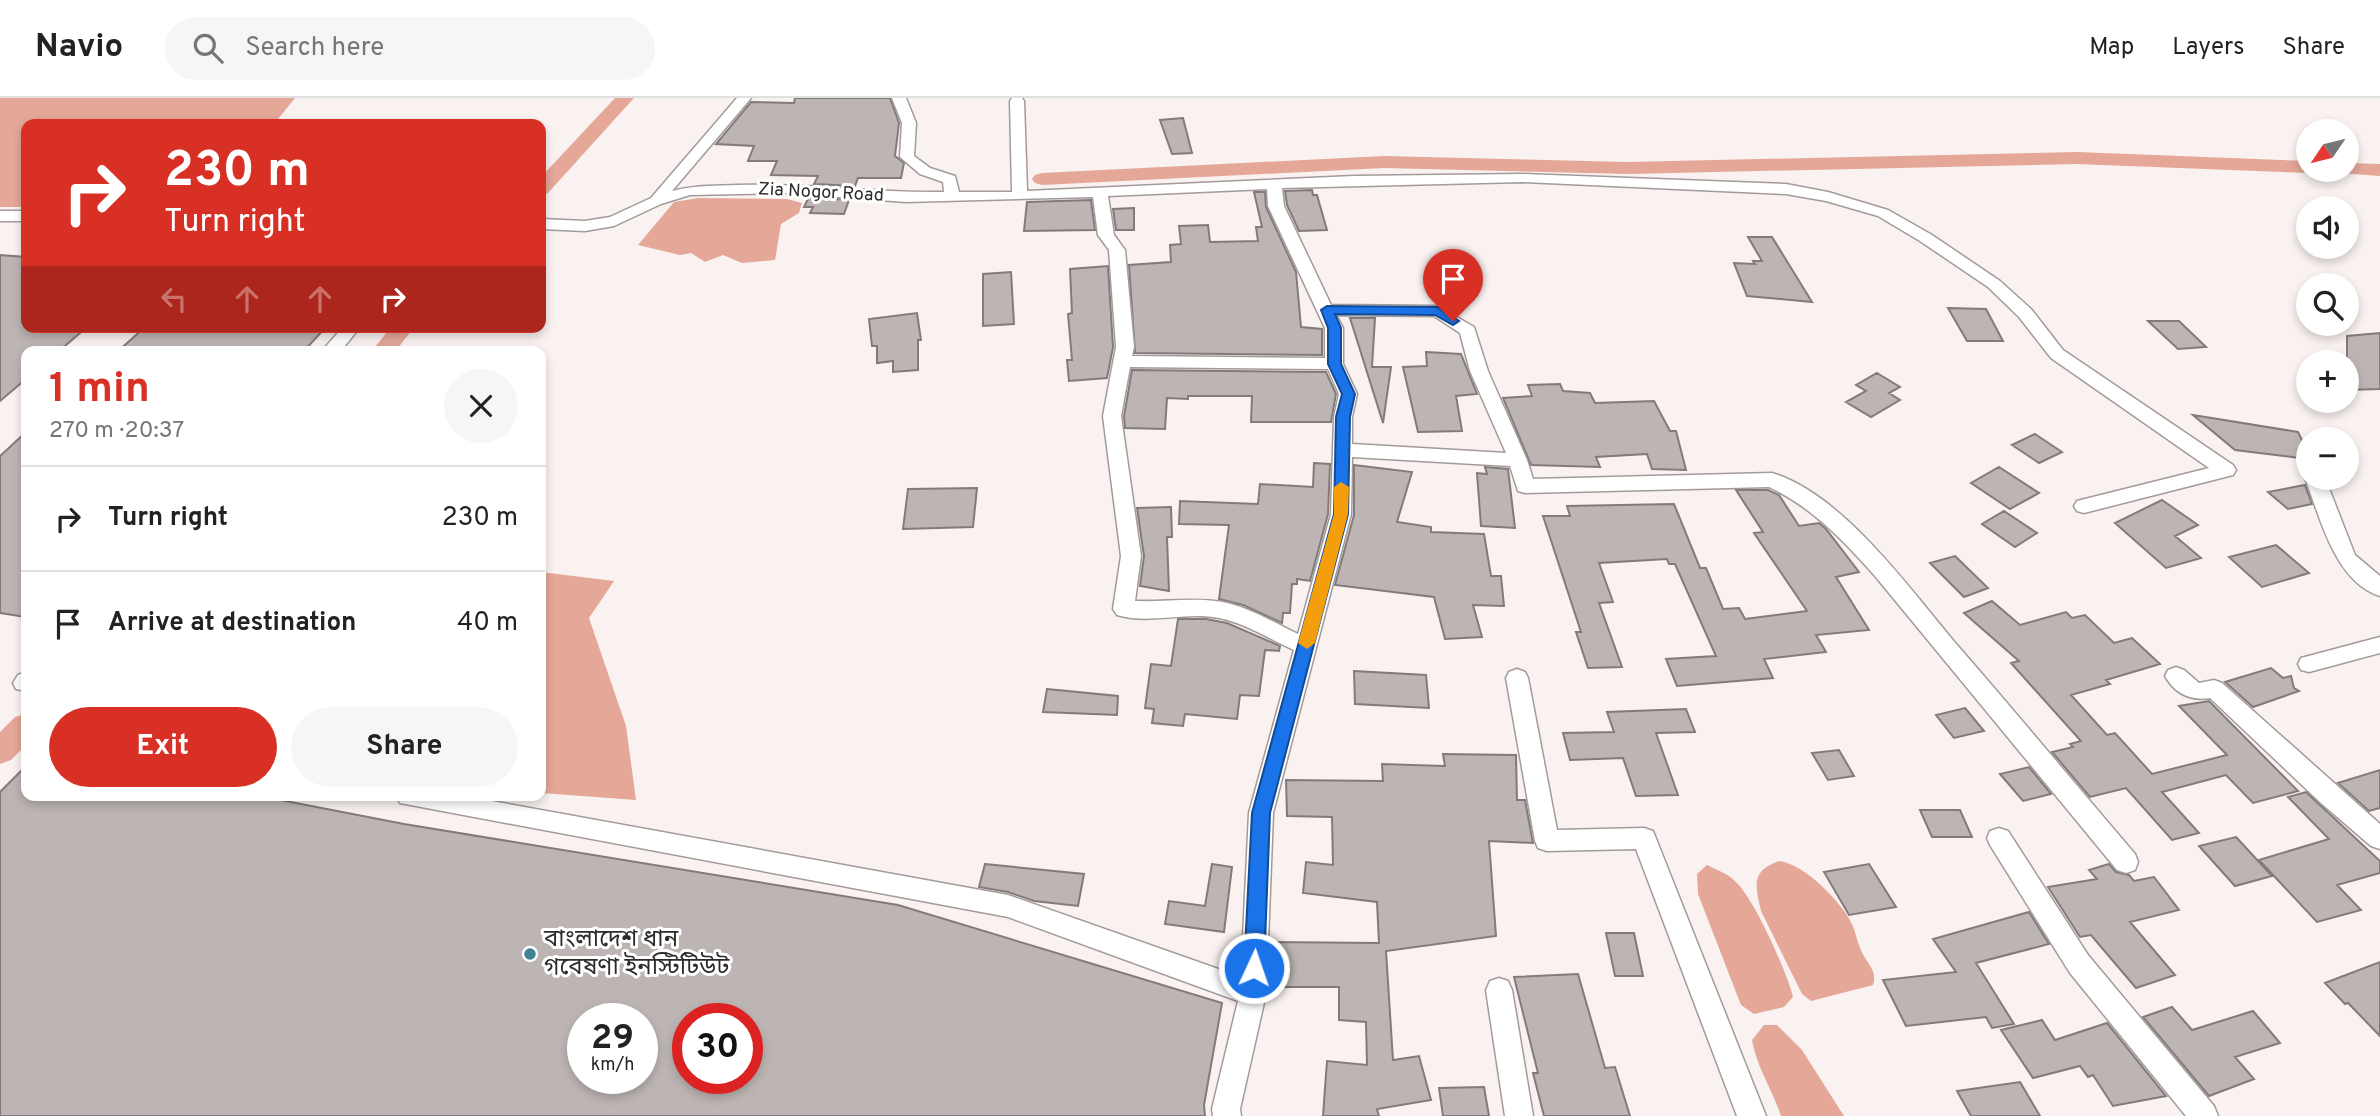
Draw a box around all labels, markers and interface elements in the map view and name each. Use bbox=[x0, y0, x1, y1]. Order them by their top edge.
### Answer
search box bbox=[165, 17, 655, 80]
text: Navio bbox=[35, 27, 123, 69]
icon: search bbox=[189, 29, 227, 67]
text: Search here bbox=[245, 32, 384, 65]
text: Map bbox=[2089, 33, 2134, 63]
text: Layers bbox=[2172, 33, 2244, 63]
text: Share bbox=[2282, 33, 2345, 63]
north arrow bbox=[2296, 119, 2359, 182]
map controls bbox=[2296, 119, 2359, 490]
text: 230 m bbox=[164, 142, 310, 204]
icon: right bbox=[49, 147, 140, 238]
street label: Zia Nogor Road bbox=[757, 178, 885, 208]
button: sound bbox=[2296, 196, 2359, 259]
text: Turn right bbox=[164, 203, 306, 243]
pin bbox=[1423, 249, 1483, 321]
icon: arrive bbox=[1434, 260, 1472, 298]
button: search bbox=[2296, 273, 2359, 336]
icon: left bbox=[155, 280, 193, 318]
icon: ahead bbox=[228, 280, 266, 318]
icon: ahead bbox=[301, 280, 339, 318]
icon: right bbox=[374, 280, 412, 318]
button: + bbox=[2296, 350, 2359, 413]
text: 1 min bbox=[49, 364, 150, 417]
button: close bbox=[444, 369, 518, 443]
text: 270 m · 20:37 bbox=[49, 417, 184, 446]
button: − bbox=[2296, 427, 2359, 490]
icon: right bbox=[49, 500, 87, 538]
text: Turn right bbox=[108, 502, 228, 535]
text: 230 m bbox=[442, 502, 518, 535]
icon: arrive bbox=[49, 605, 87, 643]
text: Arrive at destination bbox=[108, 607, 356, 640]
text: 40 m bbox=[457, 607, 518, 640]
button: Exit bbox=[49, 707, 277, 787]
button: Share bbox=[291, 707, 518, 787]
place label: বাংলাদেশ ধান গবেষণা ইনস্টিটিউট bbox=[543, 925, 730, 983]
position arrow bbox=[1217, 931, 1291, 1005]
marker: বাংলাদেশ ধান গবেষণা ইনস্টিটিউট bbox=[522, 946, 538, 962]
speed limit sign: 30 bbox=[672, 1003, 763, 1094]
text: 29 bbox=[591, 1017, 634, 1061]
text: km/h bbox=[591, 1054, 634, 1077]

